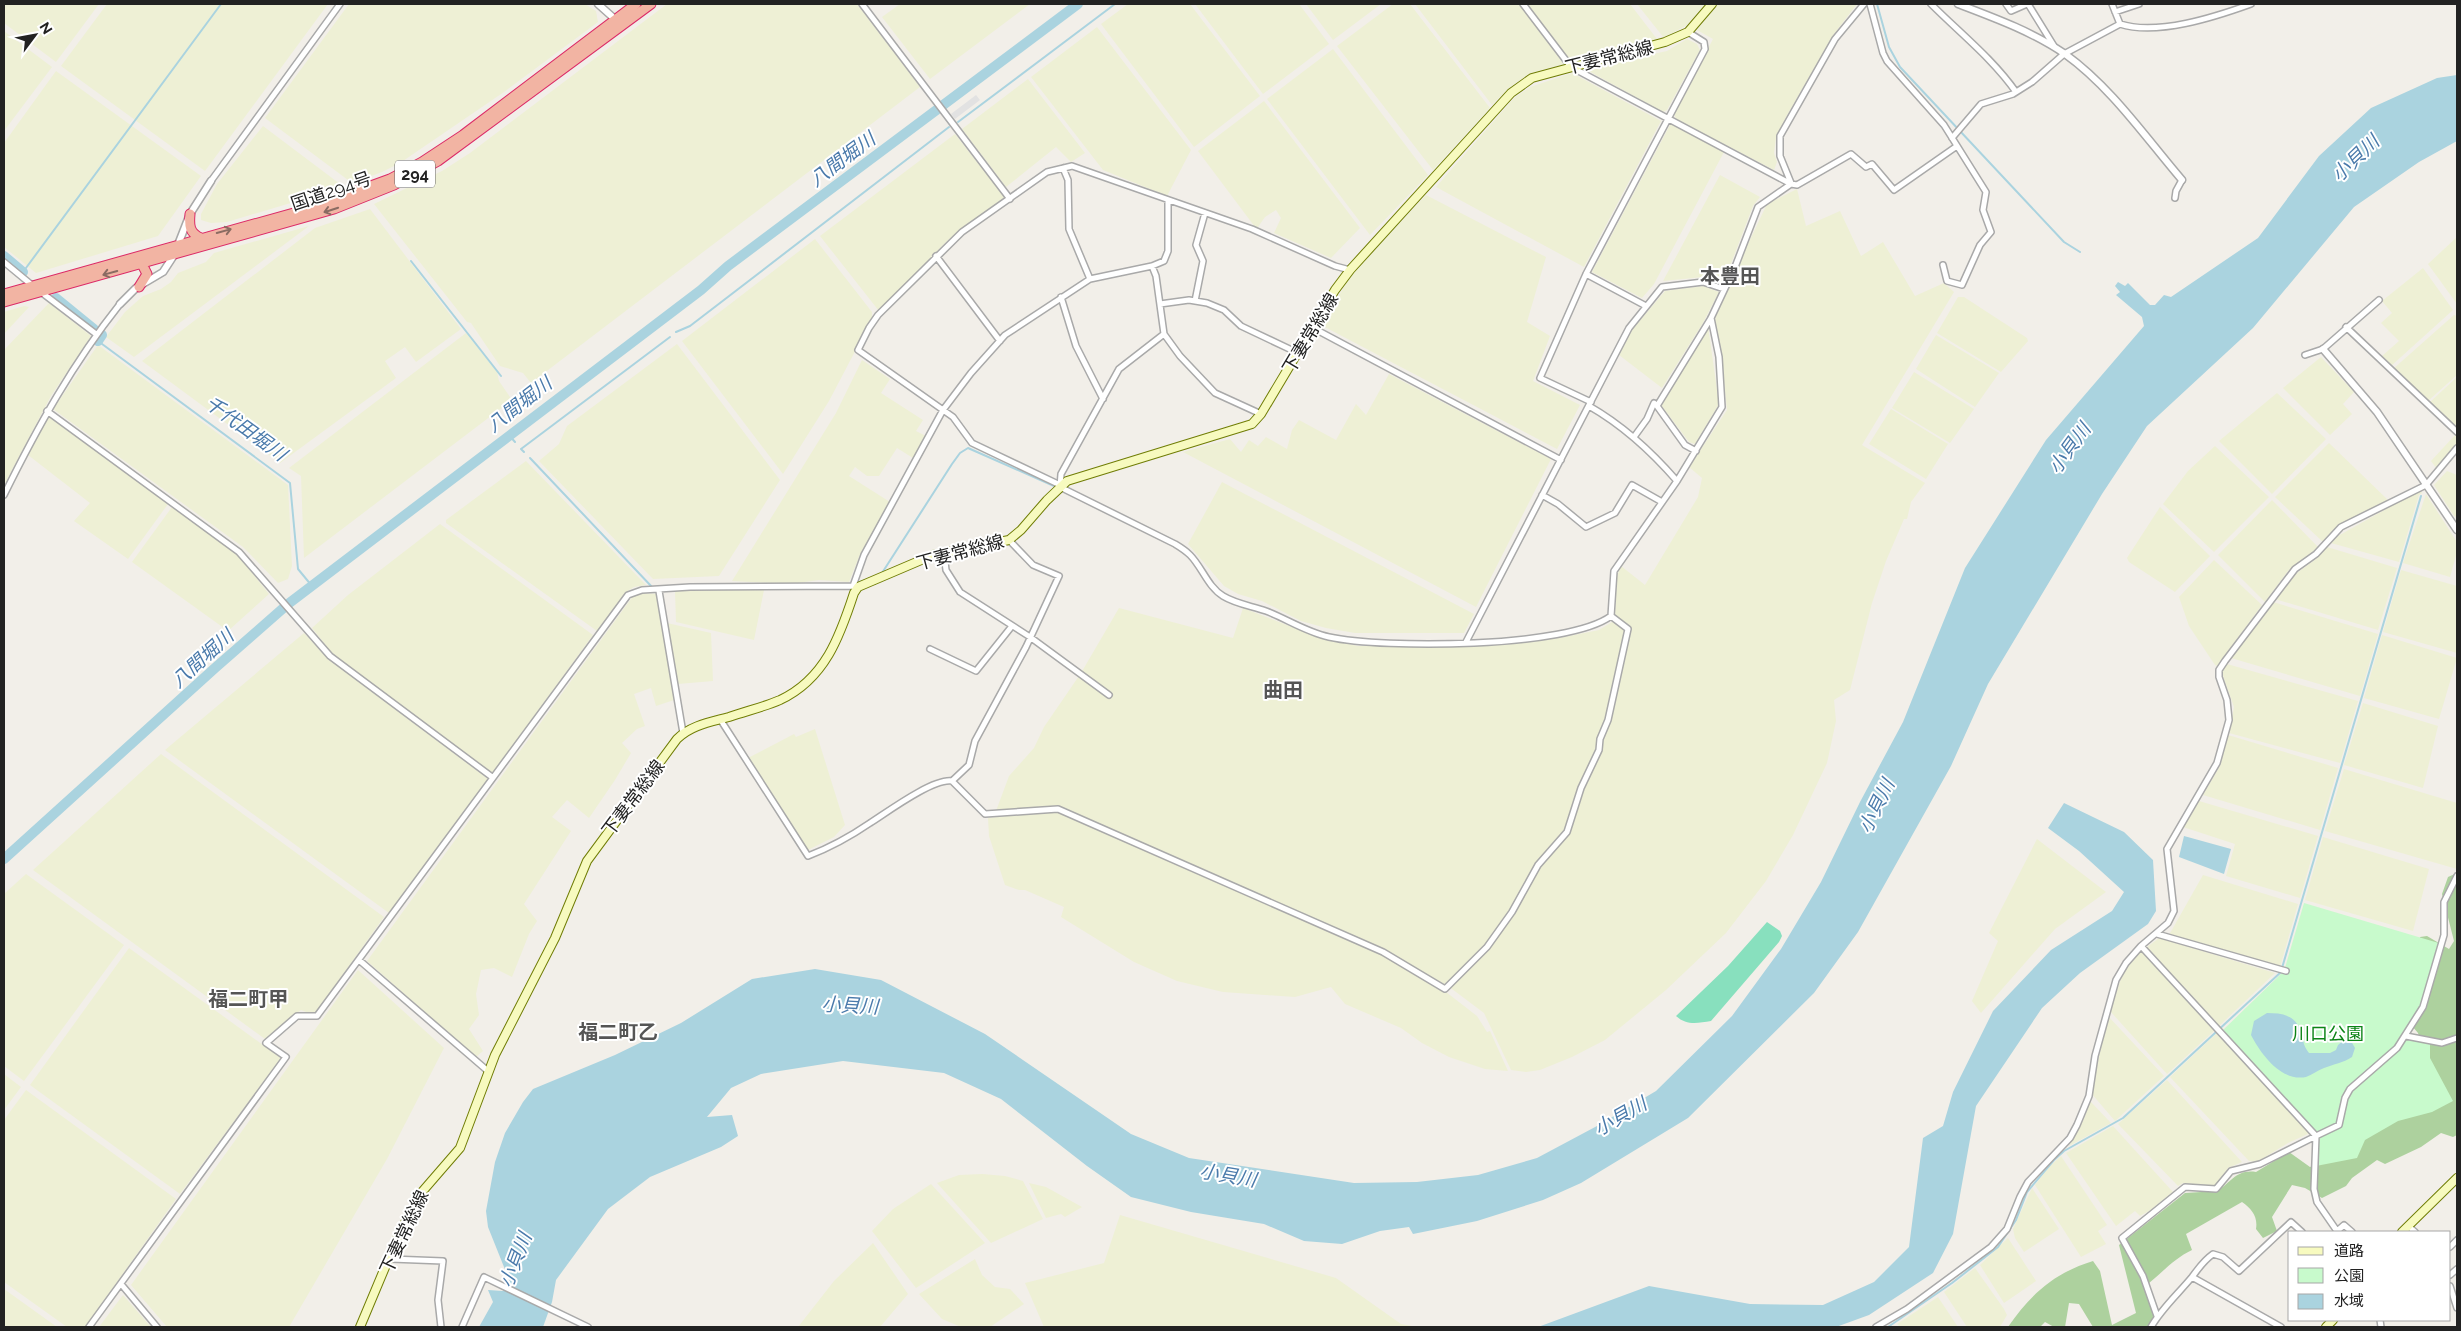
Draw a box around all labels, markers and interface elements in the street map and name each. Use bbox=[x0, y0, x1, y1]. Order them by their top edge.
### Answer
north arrow bbox=[10, 10, 60, 60]
text: N bbox=[36, 19, 56, 37]
street label: 下妻常総線 bbox=[1563, 36, 1655, 78]
water label: 八間堀川 bbox=[805, 126, 881, 191]
water label: 小貝川 bbox=[2327, 129, 2385, 186]
road number: 294 bbox=[395, 160, 435, 188]
street label: 国道294号 bbox=[288, 167, 374, 215]
one-way arrow bbox=[323, 206, 339, 215]
one-way arrow bbox=[216, 226, 232, 236]
district label: 本豊田 bbox=[1700, 264, 1760, 288]
one-way arrow bbox=[102, 269, 118, 278]
street label: 下妻常総線 bbox=[1278, 289, 1342, 377]
water label: 八間堀川 bbox=[482, 371, 557, 436]
water label: 千代田堀川 bbox=[201, 391, 293, 466]
water label: 小貝川 bbox=[2043, 417, 2096, 478]
street label: 下妻常総線 bbox=[914, 530, 1006, 574]
water label: 八間堀川 bbox=[166, 623, 239, 692]
district label: 曲田 bbox=[1263, 678, 1303, 702]
street label: 下妻常総線 bbox=[598, 756, 668, 840]
water label: 小貝川 bbox=[1854, 774, 1899, 836]
district label: 福二町甲 bbox=[208, 987, 288, 1011]
water label: 小貝川 bbox=[821, 993, 881, 1018]
district label: 福二町乙 bbox=[578, 1020, 658, 1044]
park label: 川口公園 bbox=[2292, 1023, 2364, 1044]
water label: 小貝川 bbox=[1590, 1091, 1652, 1140]
water label: 小貝川 bbox=[1198, 1159, 1260, 1191]
street label: 下妻常総線 bbox=[375, 1187, 433, 1277]
water label: 小貝川 bbox=[495, 1228, 536, 1291]
legend bbox=[2288, 1231, 2451, 1321]
text: 道路 bbox=[2334, 1242, 2364, 1260]
text: 公園 bbox=[2334, 1267, 2364, 1285]
text: 水域 bbox=[2334, 1292, 2364, 1310]

